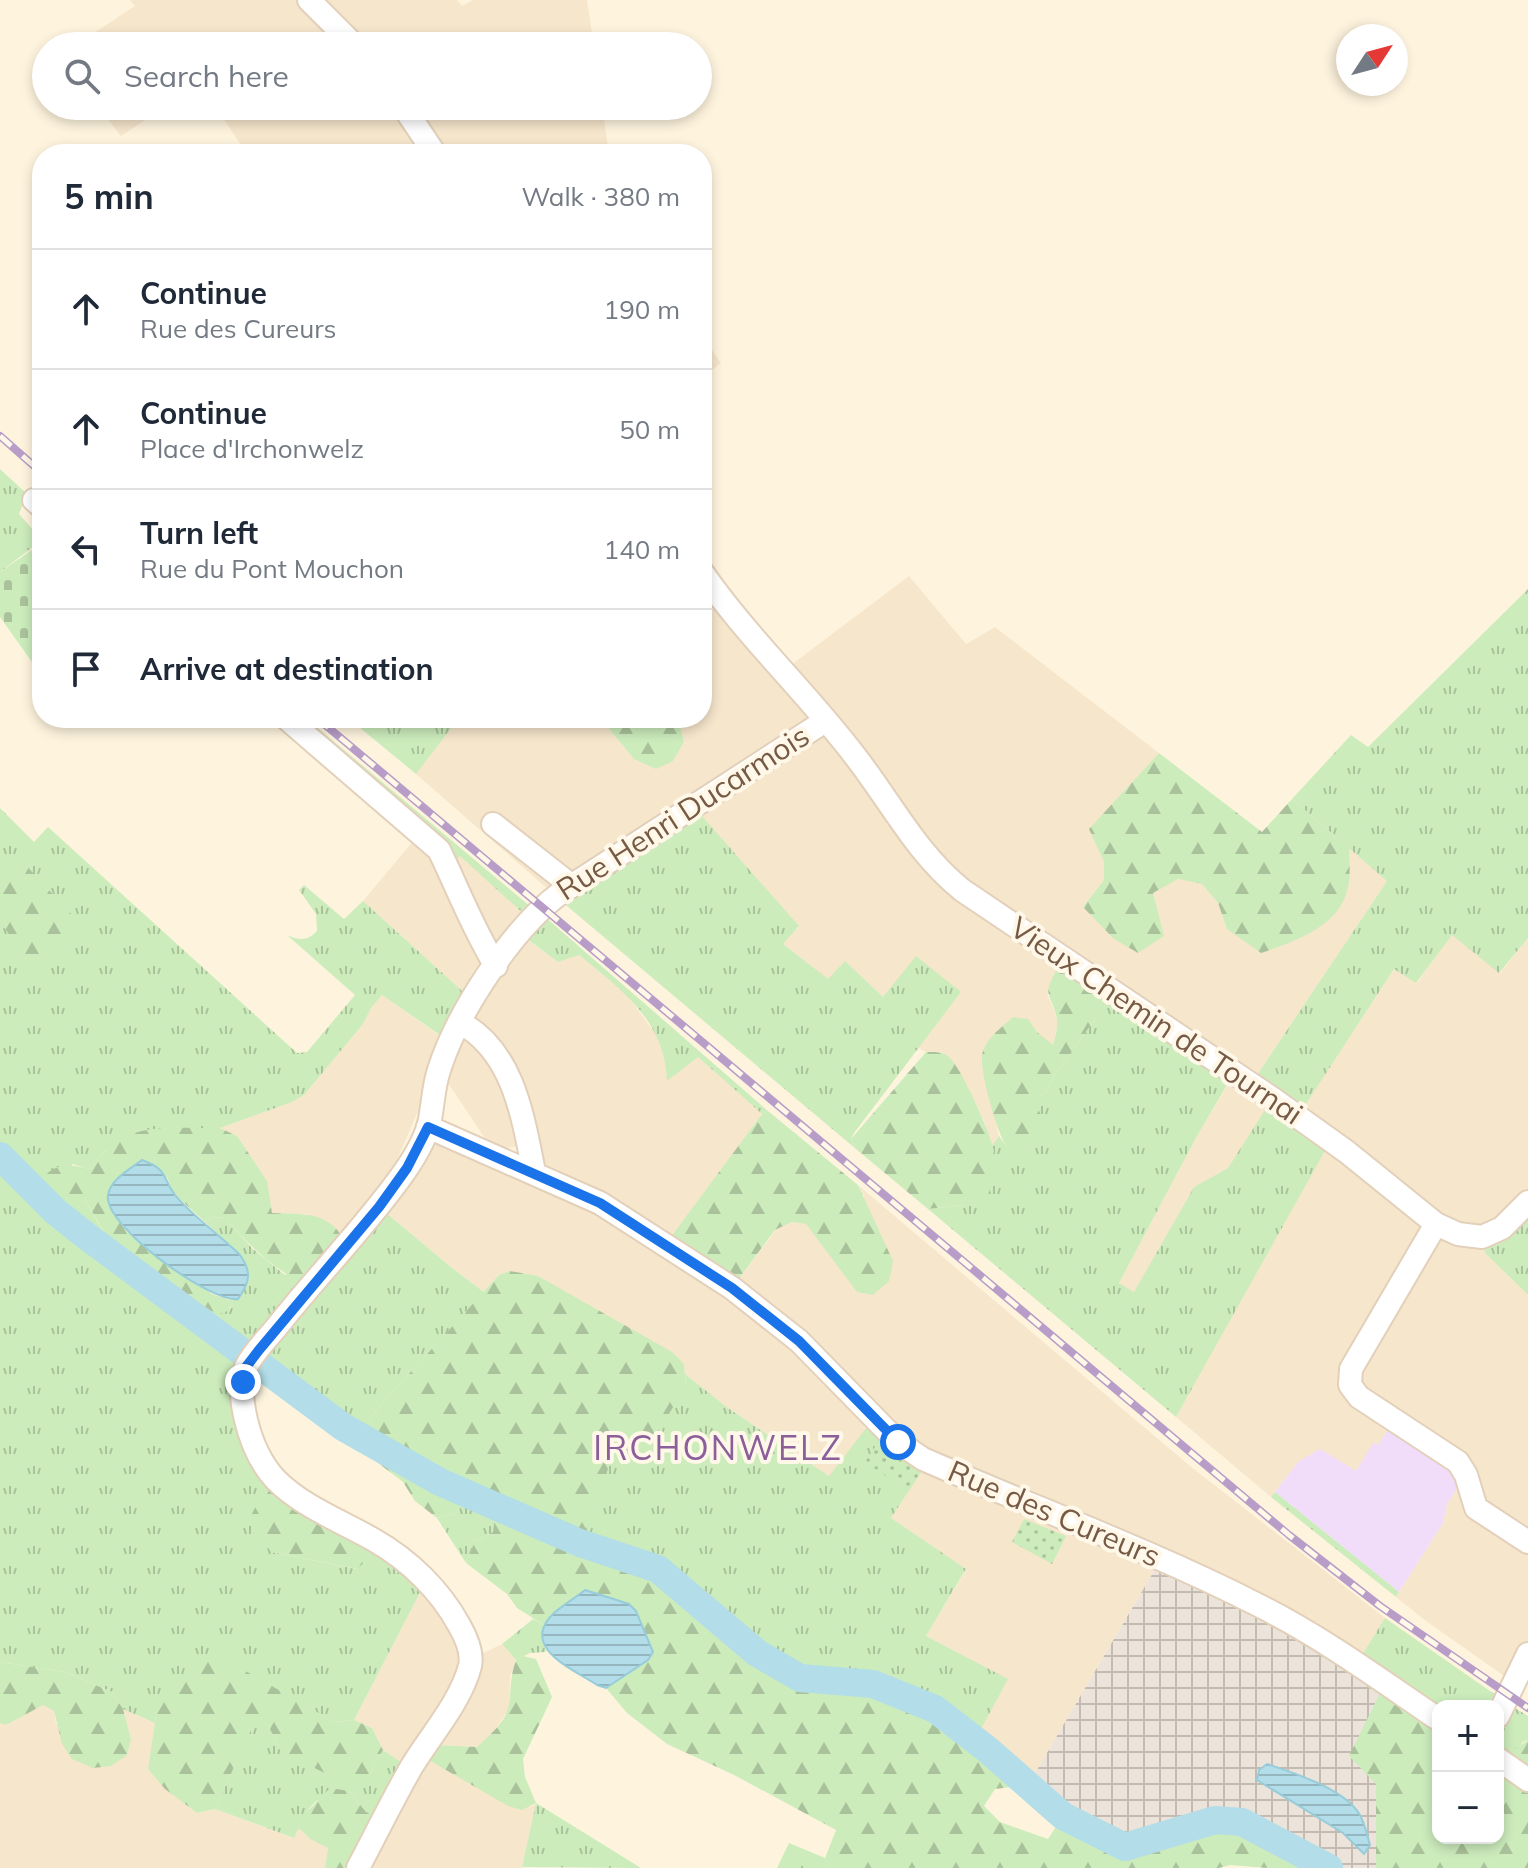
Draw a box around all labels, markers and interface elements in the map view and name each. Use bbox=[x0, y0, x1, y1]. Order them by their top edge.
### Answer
north arrow bbox=[1336, 24, 1408, 96]
search box bbox=[32, 32, 712, 120]
icon: search bbox=[60, 54, 104, 98]
text: Search here bbox=[124, 57, 289, 95]
text: 5 min bbox=[64, 175, 154, 218]
text: Walk · 380 m bbox=[521, 180, 680, 213]
text: Continue bbox=[140, 274, 267, 312]
icon: ahead bbox=[64, 287, 108, 331]
text: 190 m bbox=[604, 293, 680, 326]
text: Rue des Cureurs bbox=[140, 312, 336, 345]
text: Continue bbox=[140, 394, 267, 432]
icon: ahead bbox=[64, 407, 108, 451]
text: 50 m bbox=[619, 413, 680, 446]
text: Place d'Irchonwelz bbox=[140, 432, 364, 465]
text: Turn left bbox=[140, 514, 258, 552]
icon: left bbox=[64, 527, 108, 571]
text: 140 m bbox=[604, 533, 680, 566]
text: Rue du Pont Mouchon bbox=[140, 552, 404, 585]
icon: arrive bbox=[64, 647, 108, 691]
text: Arrive at destination bbox=[140, 650, 434, 688]
street label: Rue Henri Ducarmois bbox=[549, 716, 816, 908]
street label: Vieux Chemin de Tournai bbox=[1003, 908, 1310, 1132]
route end bbox=[225, 1364, 261, 1400]
route start bbox=[880, 1424, 916, 1460]
district label: IRCHONWELZ bbox=[593, 1426, 843, 1469]
street label: Rue des Cureurs bbox=[943, 1451, 1166, 1575]
map controls bbox=[1432, 1700, 1504, 1844]
button: + bbox=[1432, 1700, 1504, 1772]
button: − bbox=[1432, 1772, 1504, 1844]

